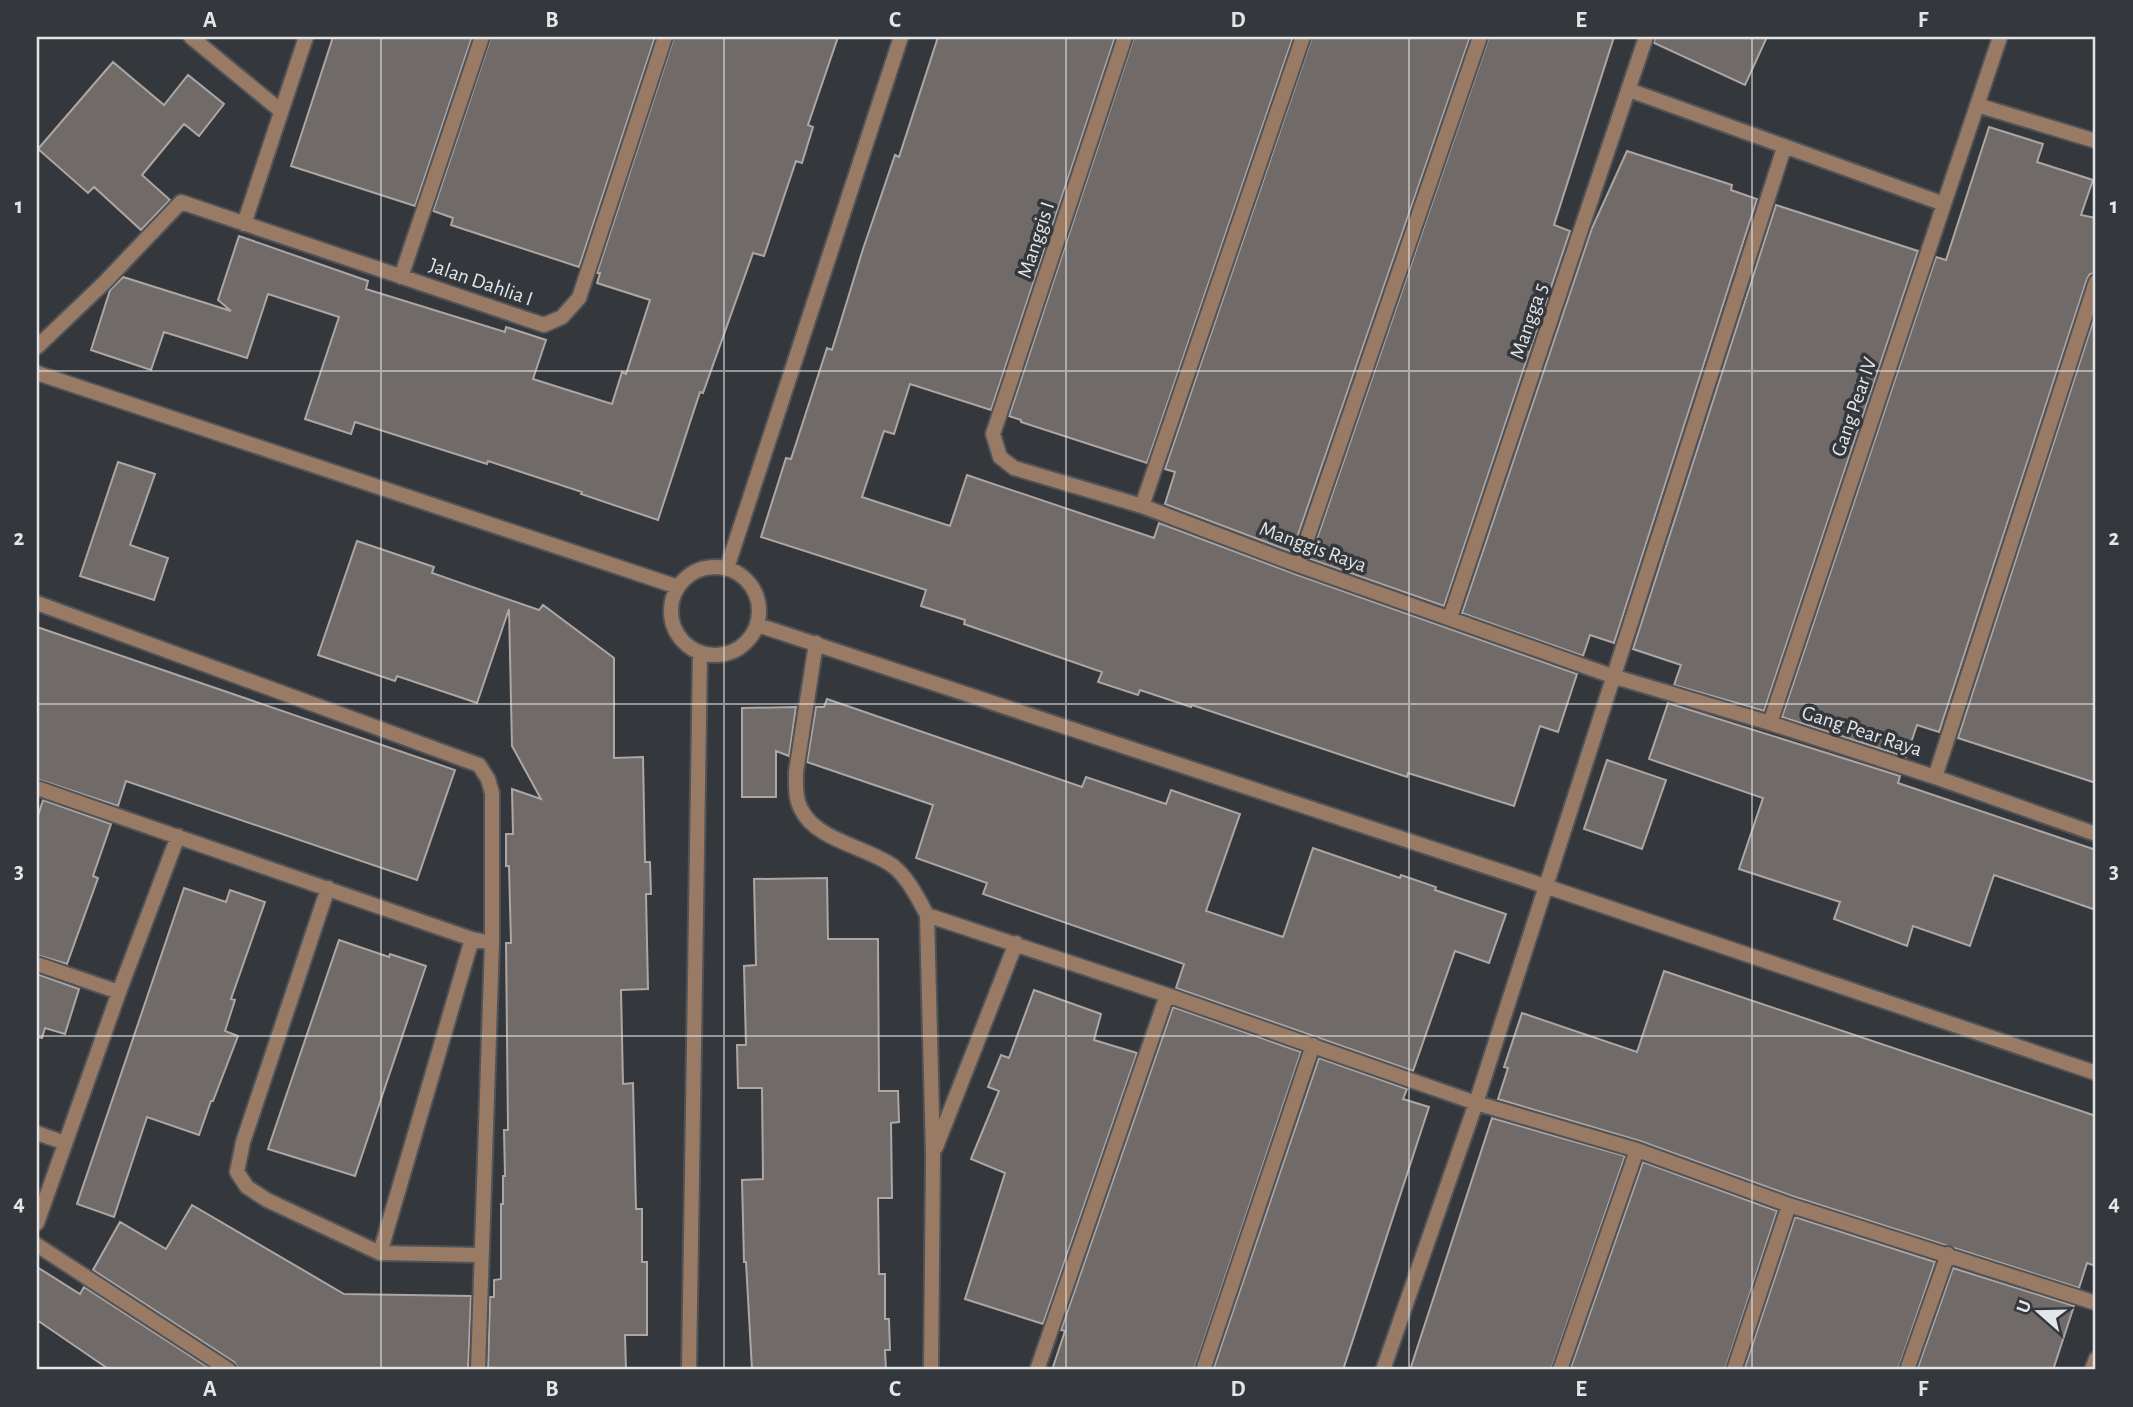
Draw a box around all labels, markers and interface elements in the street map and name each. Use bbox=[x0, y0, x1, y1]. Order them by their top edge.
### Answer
text: A bbox=[203, 9, 217, 32]
text: B bbox=[545, 9, 559, 32]
text: C bbox=[889, 9, 901, 32]
text: D bbox=[1230, 9, 1246, 32]
text: E bbox=[1575, 9, 1587, 32]
text: F bbox=[1918, 9, 1929, 32]
text: 1 bbox=[15, 195, 23, 218]
text: 1 bbox=[2110, 195, 2118, 218]
street label: Manggis I bbox=[1014, 199, 1058, 281]
street label: Jalan Dahlia I bbox=[427, 254, 535, 310]
street label: Mangga 5 bbox=[1506, 280, 1552, 362]
street label: Gang Pear IV bbox=[1827, 355, 1881, 459]
street label: Manggis Raya bbox=[1257, 518, 1370, 576]
text: 2 bbox=[14, 527, 25, 550]
text: 2 bbox=[2109, 527, 2120, 550]
street label: Gang Pear Raya bbox=[1799, 702, 1925, 760]
text: 3 bbox=[14, 860, 24, 883]
text: 3 bbox=[2109, 860, 2119, 883]
text: 4 bbox=[13, 1192, 25, 1215]
text: 4 bbox=[2108, 1192, 2120, 1215]
north arrow bbox=[2004, 1278, 2074, 1348]
text: U bbox=[2013, 1298, 2035, 1316]
text: A bbox=[203, 1378, 217, 1401]
text: B bbox=[545, 1378, 559, 1401]
text: C bbox=[889, 1378, 901, 1401]
text: D bbox=[1230, 1378, 1246, 1401]
text: E bbox=[1575, 1378, 1587, 1401]
text: F bbox=[1918, 1378, 1929, 1401]

